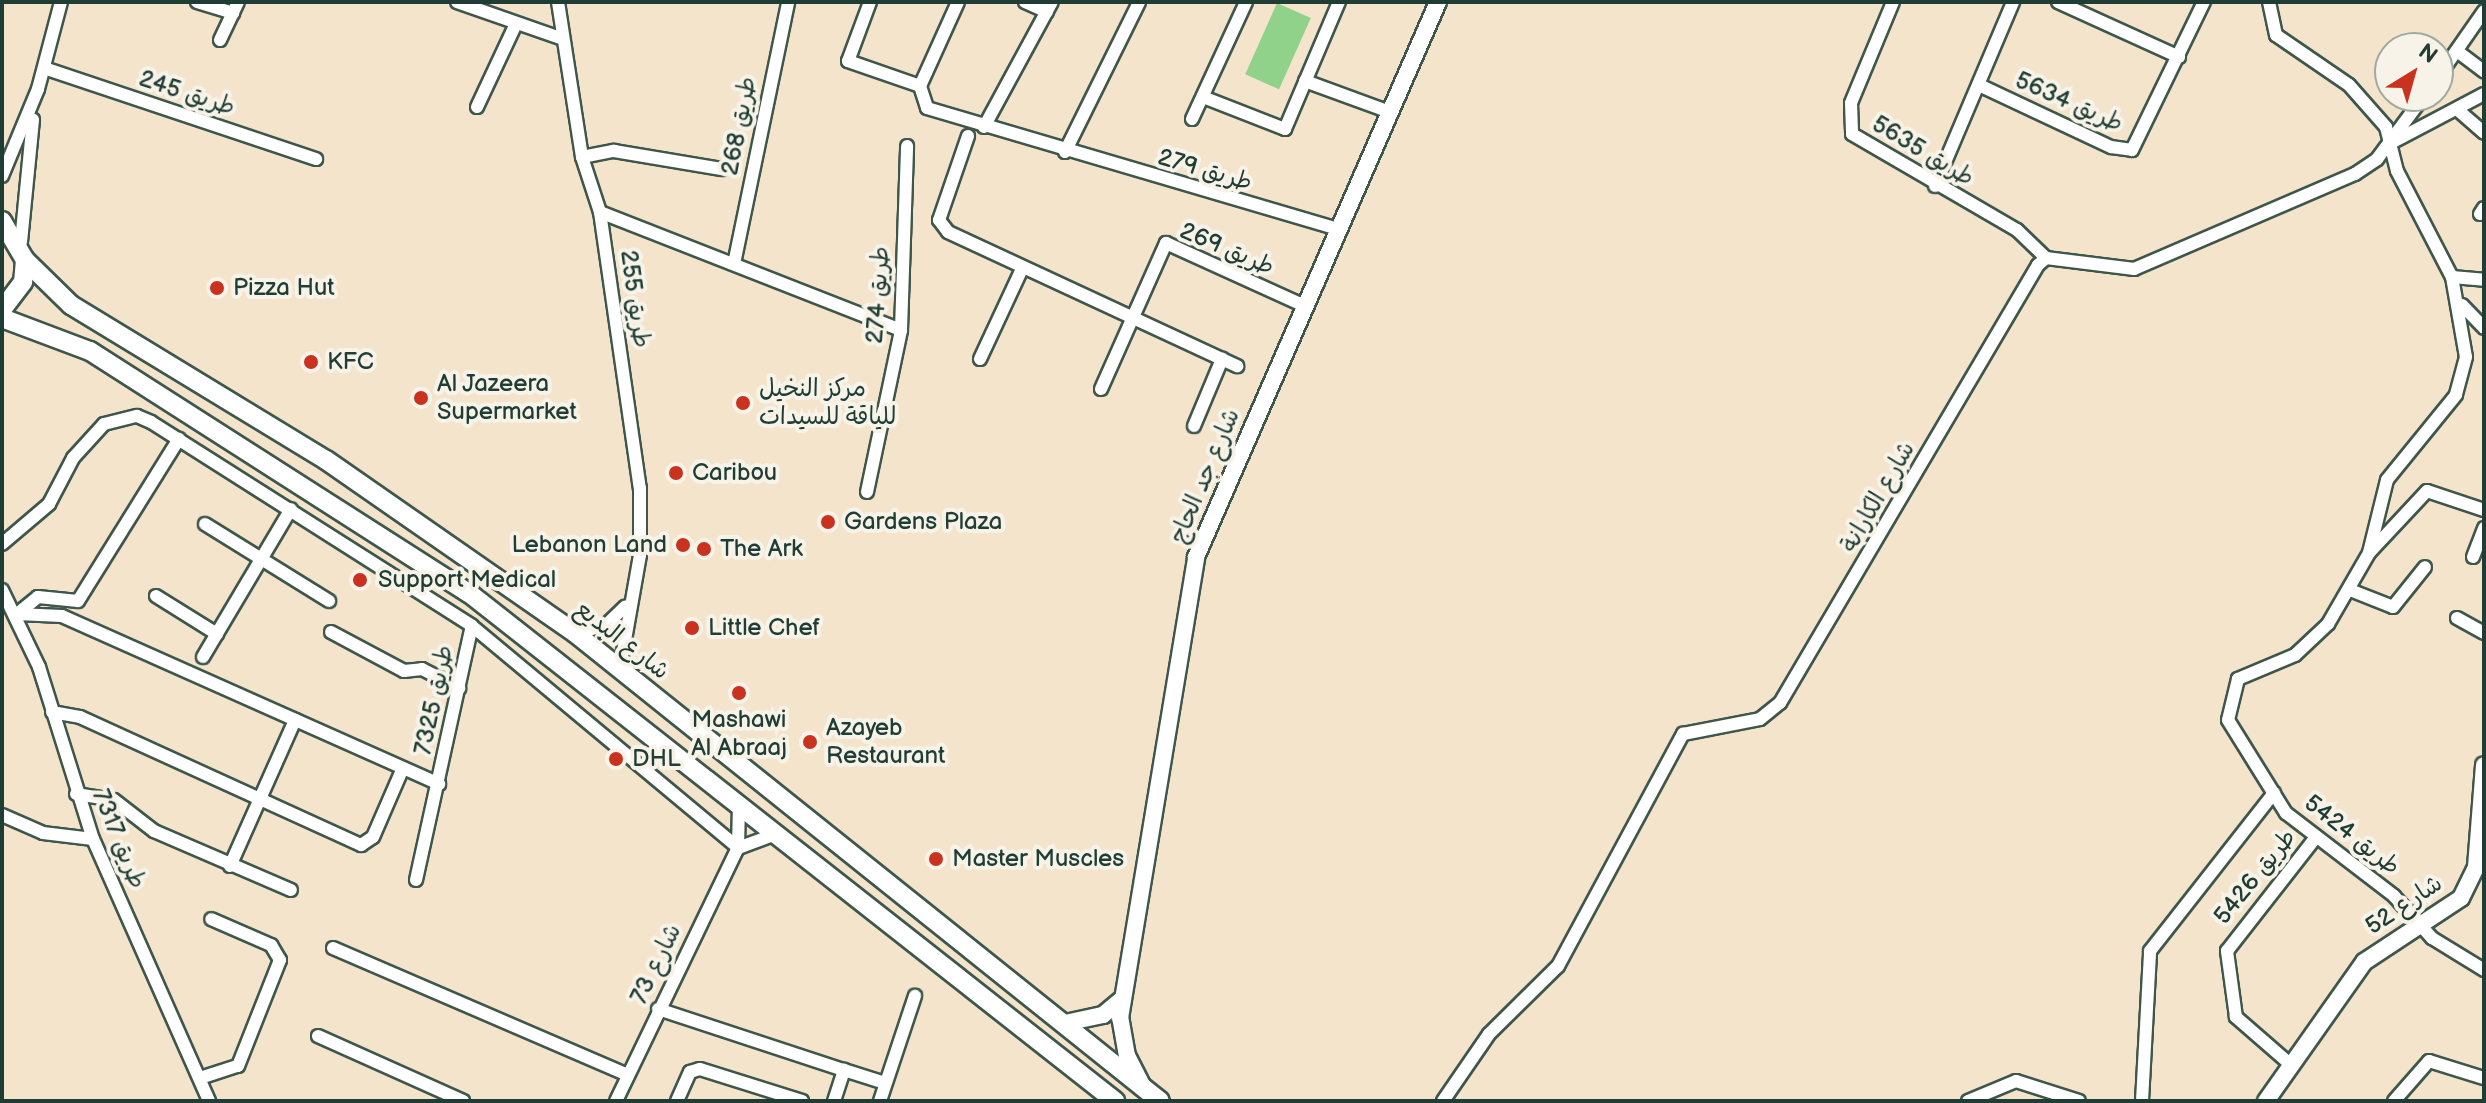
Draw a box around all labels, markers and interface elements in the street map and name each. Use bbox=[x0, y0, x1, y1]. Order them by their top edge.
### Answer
north arrow bbox=[2374, 32, 2454, 112]
text: N bbox=[2413, 38, 2442, 70]
street label: طريق 245 bbox=[135, 64, 239, 122]
street label: طريق 5634 bbox=[2011, 66, 2127, 138]
street label: طريق 268 bbox=[715, 74, 763, 178]
street label: طريق 5635 bbox=[1867, 109, 1979, 193]
street label: طريق 279 bbox=[1155, 143, 1255, 197]
street label: طريق 269 bbox=[1176, 216, 1278, 282]
street label: طريق 274 bbox=[860, 245, 896, 345]
street label: طريق 255 bbox=[614, 248, 656, 350]
place label: Pizza Hut bbox=[233, 274, 335, 302]
marker: Pizza Hut bbox=[208, 279, 226, 297]
place label: KFC bbox=[327, 348, 374, 376]
marker: KFC bbox=[302, 353, 320, 371]
place label: Al Jazeera Supermarket bbox=[437, 370, 577, 426]
place label: مركز النخيل للياقة للسيدات bbox=[759, 375, 896, 431]
marker: Al Jazeera Supermarket bbox=[412, 389, 430, 407]
marker: مركز النخيل للياقة للسيدات bbox=[734, 394, 752, 412]
street label: شارع جد الحاج bbox=[1164, 405, 1246, 547]
street label: شارع الكارانة bbox=[1835, 436, 1921, 558]
place label: Caribou bbox=[692, 459, 777, 487]
marker: Caribou bbox=[667, 464, 685, 482]
place label: Gardens Plaza bbox=[844, 508, 1002, 536]
marker: Gardens Plaza bbox=[819, 513, 837, 531]
place label: Lebanon Land bbox=[511, 531, 667, 559]
place label: The Ark bbox=[720, 535, 803, 563]
marker: Lebanon Land bbox=[674, 536, 692, 554]
marker: The Ark bbox=[695, 540, 713, 558]
place label: Support Medical bbox=[378, 566, 556, 594]
marker: Support Medical bbox=[349, 569, 371, 591]
street label: شارع البديع bbox=[569, 594, 675, 686]
place label: Little Chef bbox=[708, 614, 820, 642]
marker: Little Chef bbox=[683, 619, 701, 637]
street label: طريق 7325 bbox=[408, 643, 460, 757]
marker: Mashawi Al Abraaj bbox=[730, 684, 748, 702]
place label: Mashawi Al Abraaj bbox=[691, 706, 787, 762]
place label: Azayeb Restaurant bbox=[826, 714, 945, 770]
marker: Azayeb Restaurant bbox=[801, 733, 819, 751]
place label: DHL bbox=[632, 745, 681, 773]
marker: DHL bbox=[607, 750, 625, 768]
street label: طريق 7317 bbox=[86, 785, 152, 893]
street label: طريق 5424 bbox=[2298, 789, 2406, 881]
street label: طريق 5426 bbox=[2208, 824, 2302, 930]
place label: Master Muscles bbox=[952, 845, 1124, 873]
marker: Master Muscles bbox=[927, 850, 945, 868]
street label: شارع 52 bbox=[2360, 869, 2448, 941]
street label: شارع 73 bbox=[624, 920, 688, 1008]

